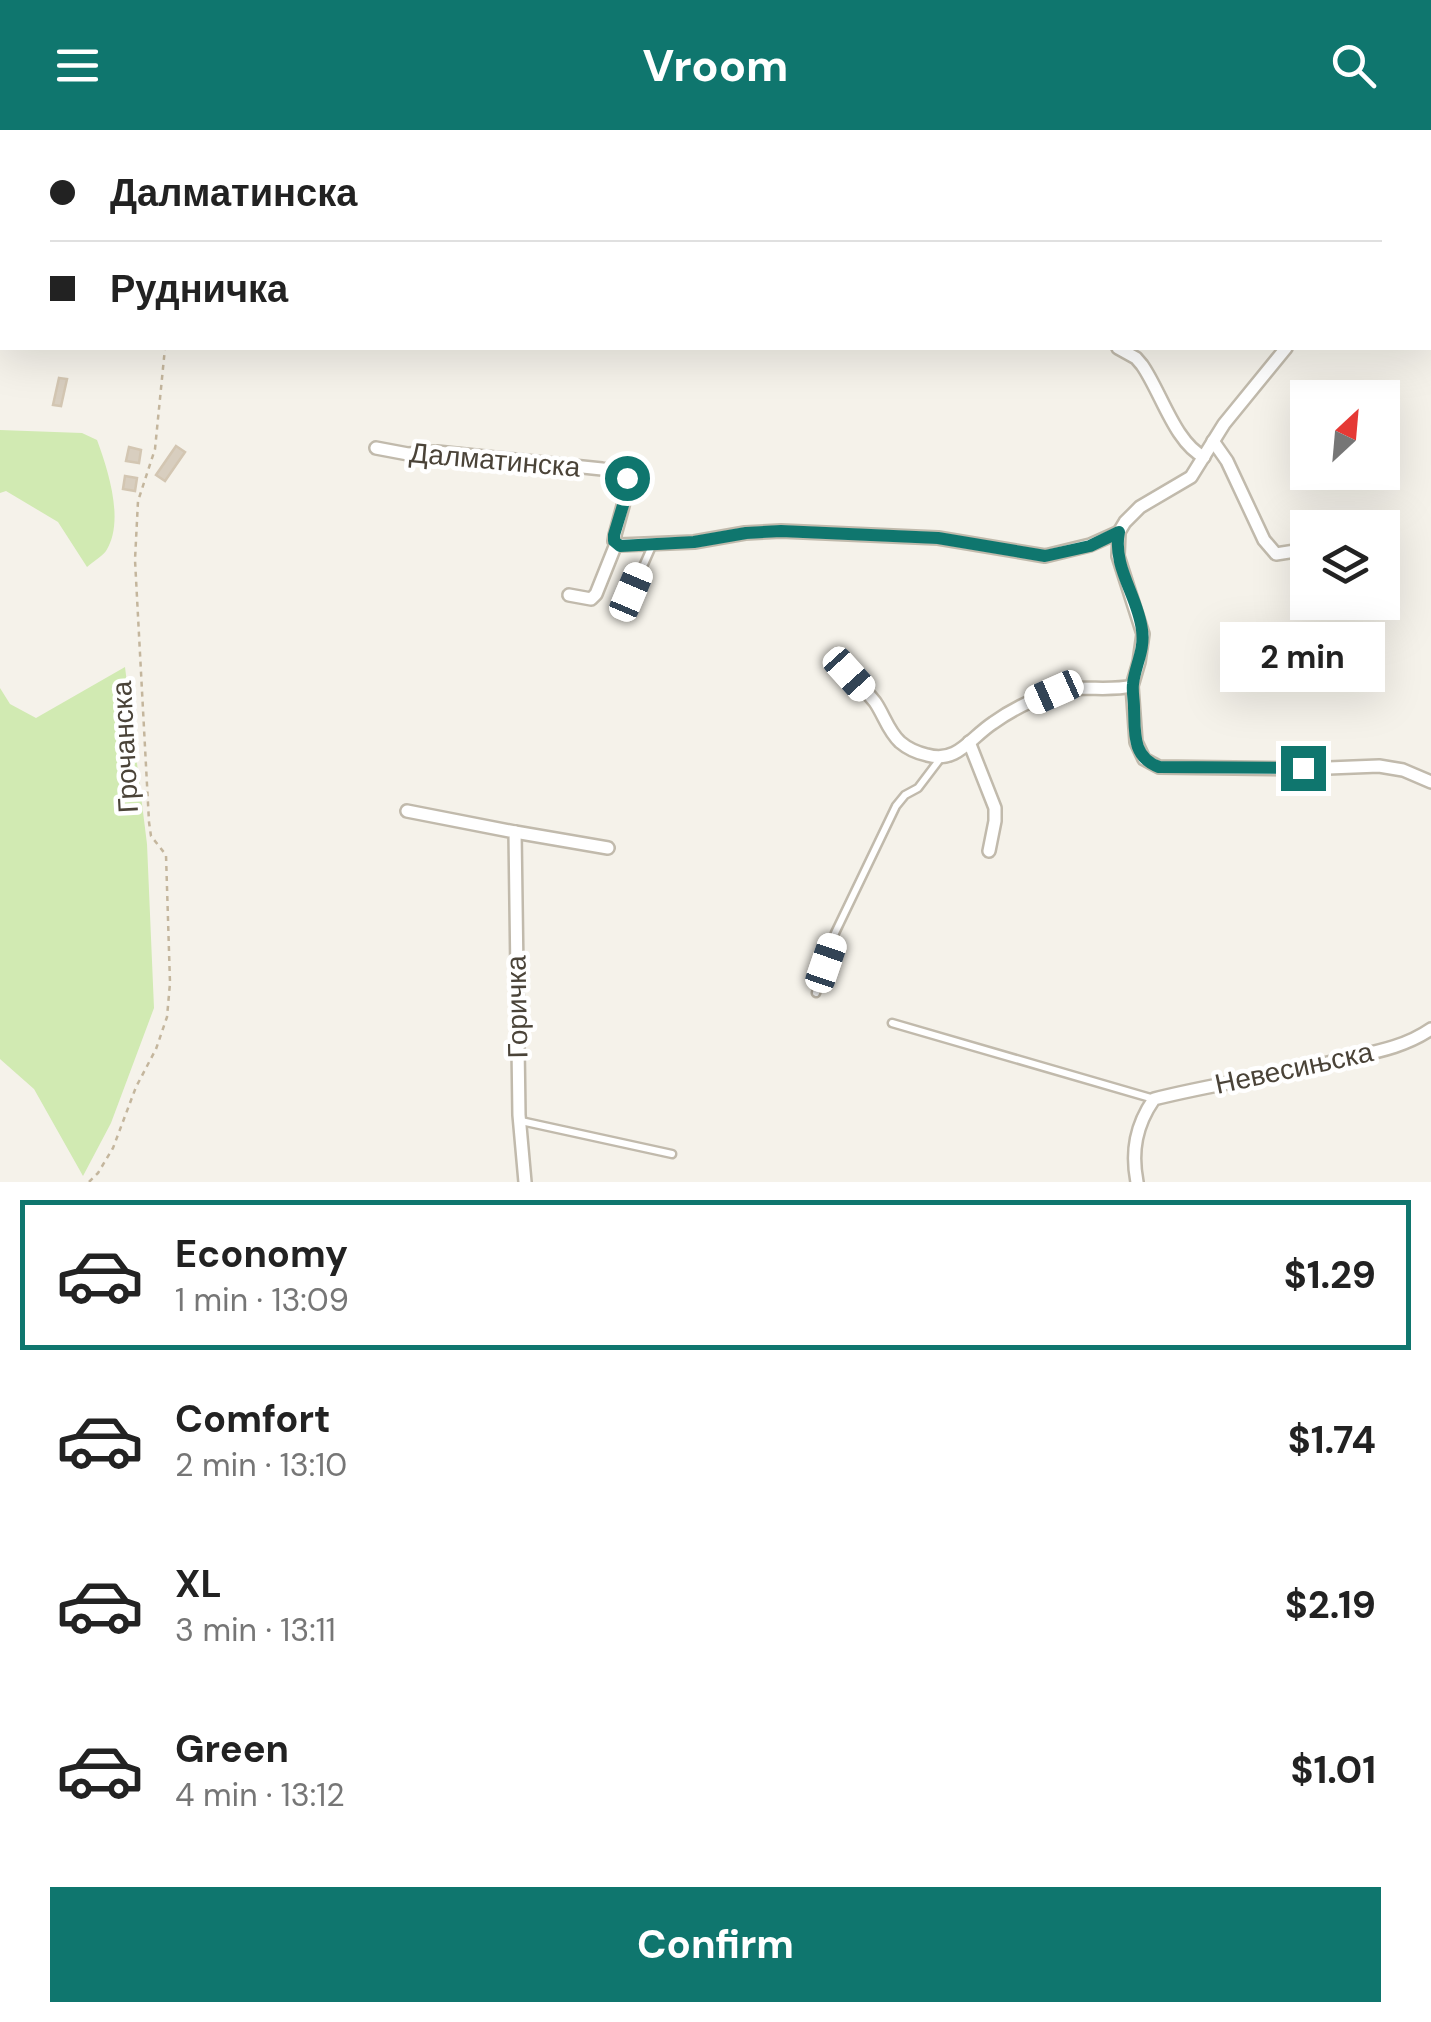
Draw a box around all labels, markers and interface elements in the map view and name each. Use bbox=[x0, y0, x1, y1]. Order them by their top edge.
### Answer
text: Vroom bbox=[643, 36, 788, 95]
icon: menu bbox=[50, 38, 105, 93]
icon: search bbox=[1326, 38, 1381, 93]
text: Далматинска bbox=[110, 168, 357, 218]
text: Рудничка bbox=[110, 264, 288, 314]
north arrow bbox=[1290, 380, 1400, 490]
map controls bbox=[1290, 380, 1400, 620]
street label: Далматинска bbox=[408, 434, 582, 486]
route start bbox=[605, 456, 650, 501]
button: layers bbox=[1290, 510, 1400, 620]
car bbox=[605, 559, 657, 625]
callout: 2 min bbox=[1220, 623, 1386, 693]
text: 2 min bbox=[1260, 636, 1345, 678]
car bbox=[818, 642, 880, 706]
car bbox=[1020, 666, 1088, 718]
street label: Грочанска bbox=[103, 680, 147, 814]
route end bbox=[1281, 746, 1326, 791]
car bbox=[802, 930, 850, 996]
street label: Горичка bbox=[498, 955, 536, 1059]
street label: Невесињска bbox=[1212, 1033, 1377, 1103]
text: Economy bbox=[175, 1229, 348, 1279]
icon: car bbox=[55, 1230, 145, 1320]
text: $1.29 bbox=[1284, 1250, 1376, 1300]
text: 1 min · 13:09 bbox=[175, 1279, 349, 1321]
text: Comfort bbox=[175, 1394, 331, 1444]
icon: car bbox=[55, 1395, 145, 1485]
text: $1.74 bbox=[1288, 1415, 1376, 1465]
text: 2 min · 13:10 bbox=[175, 1444, 347, 1486]
text: XL bbox=[175, 1559, 222, 1609]
icon: car bbox=[55, 1560, 145, 1650]
text: $2.19 bbox=[1285, 1580, 1376, 1630]
text: 3 min · 13:11 bbox=[175, 1609, 336, 1651]
text: Green bbox=[175, 1724, 289, 1774]
icon: car bbox=[55, 1725, 145, 1815]
text: $1.01 bbox=[1291, 1745, 1376, 1795]
text: 4 min · 13:12 bbox=[175, 1774, 345, 1816]
button: Confirm bbox=[50, 1887, 1381, 2002]

